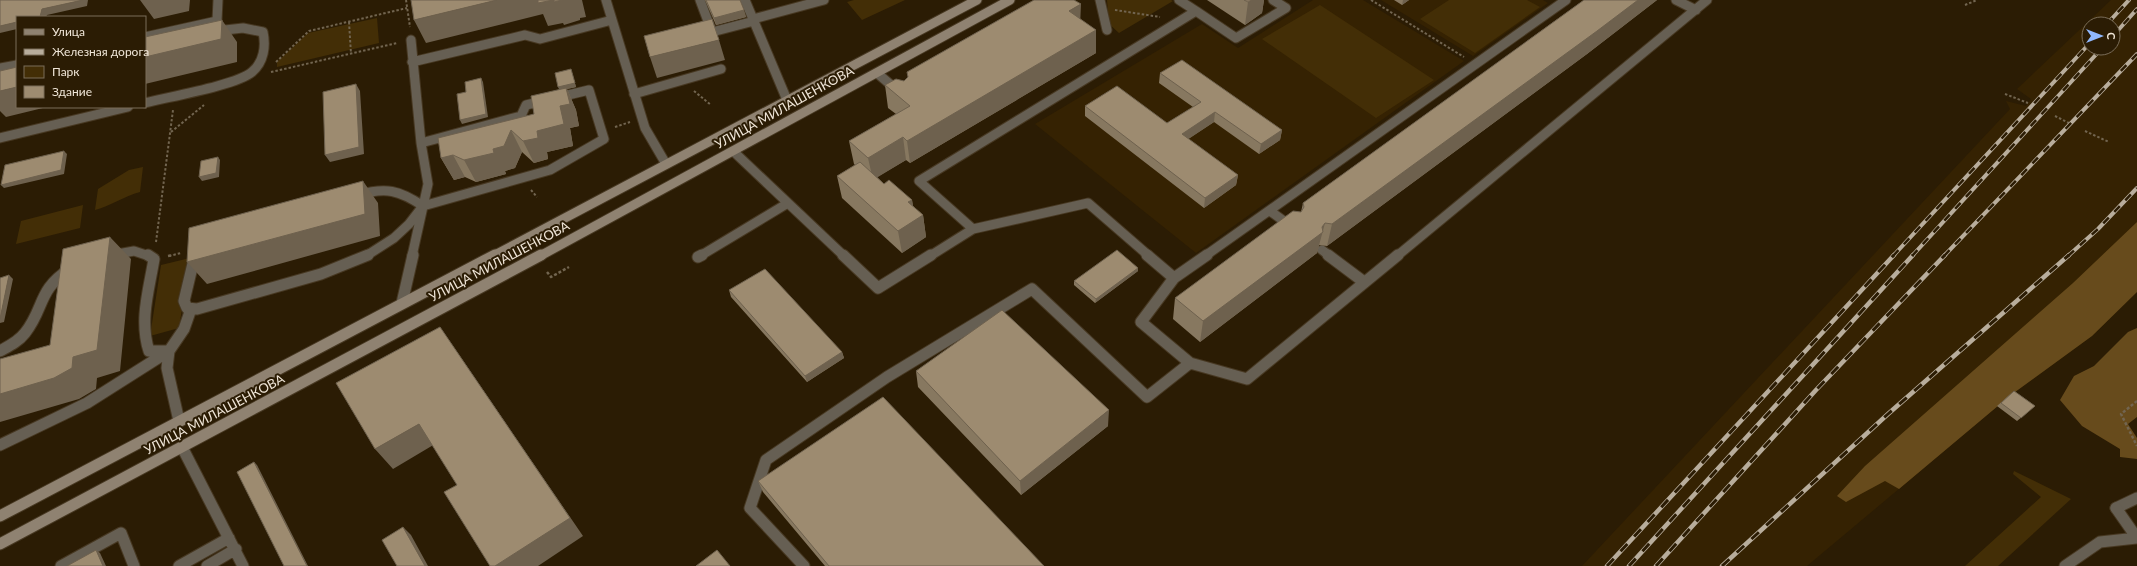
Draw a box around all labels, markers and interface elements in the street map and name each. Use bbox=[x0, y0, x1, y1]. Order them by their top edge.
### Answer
legend bbox=[16, 16, 146, 108]
north arrow bbox=[2081, 16, 2121, 56]
text: Улица bbox=[52, 24, 85, 39]
text: С bbox=[2105, 32, 2118, 40]
text: Железная дорога bbox=[52, 44, 149, 59]
street label: УЛИЦА МИЛАШЕНКОВА bbox=[712, 62, 856, 152]
text: Парк bbox=[52, 64, 80, 79]
text: Здание bbox=[52, 84, 92, 99]
street label: УЛИЦА МИЛАШЕНКОВА bbox=[426, 217, 572, 305]
street label: УЛИЦА МИЛАШЕНКОВА bbox=[141, 370, 287, 458]

